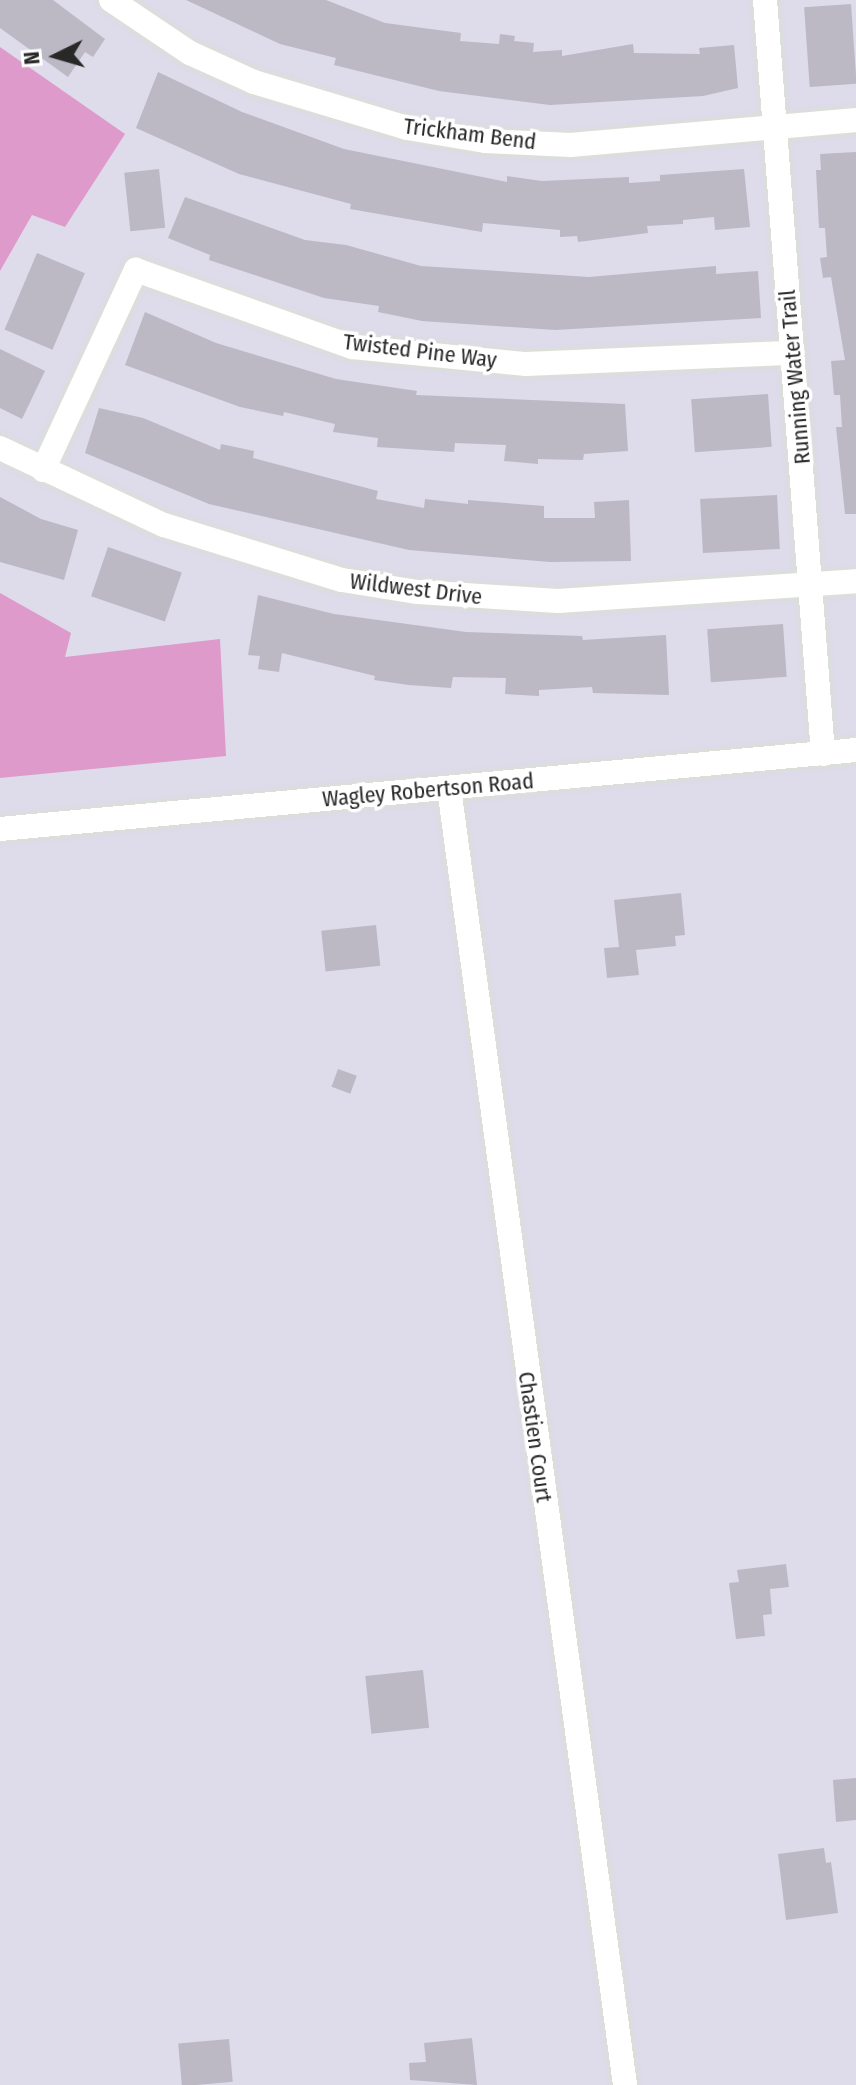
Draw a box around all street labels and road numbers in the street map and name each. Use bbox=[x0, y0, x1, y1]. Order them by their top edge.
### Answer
street label: Trickham Bend bbox=[402, 113, 538, 155]
street label: Running Water Trail bbox=[774, 289, 816, 465]
street label: Twisted Pine Way bbox=[342, 328, 498, 374]
street label: Wildwest Drive bbox=[348, 568, 484, 610]
street label: Wagley Robertson Road bbox=[321, 768, 535, 812]
street label: Chastien Court bbox=[513, 1370, 557, 1504]

